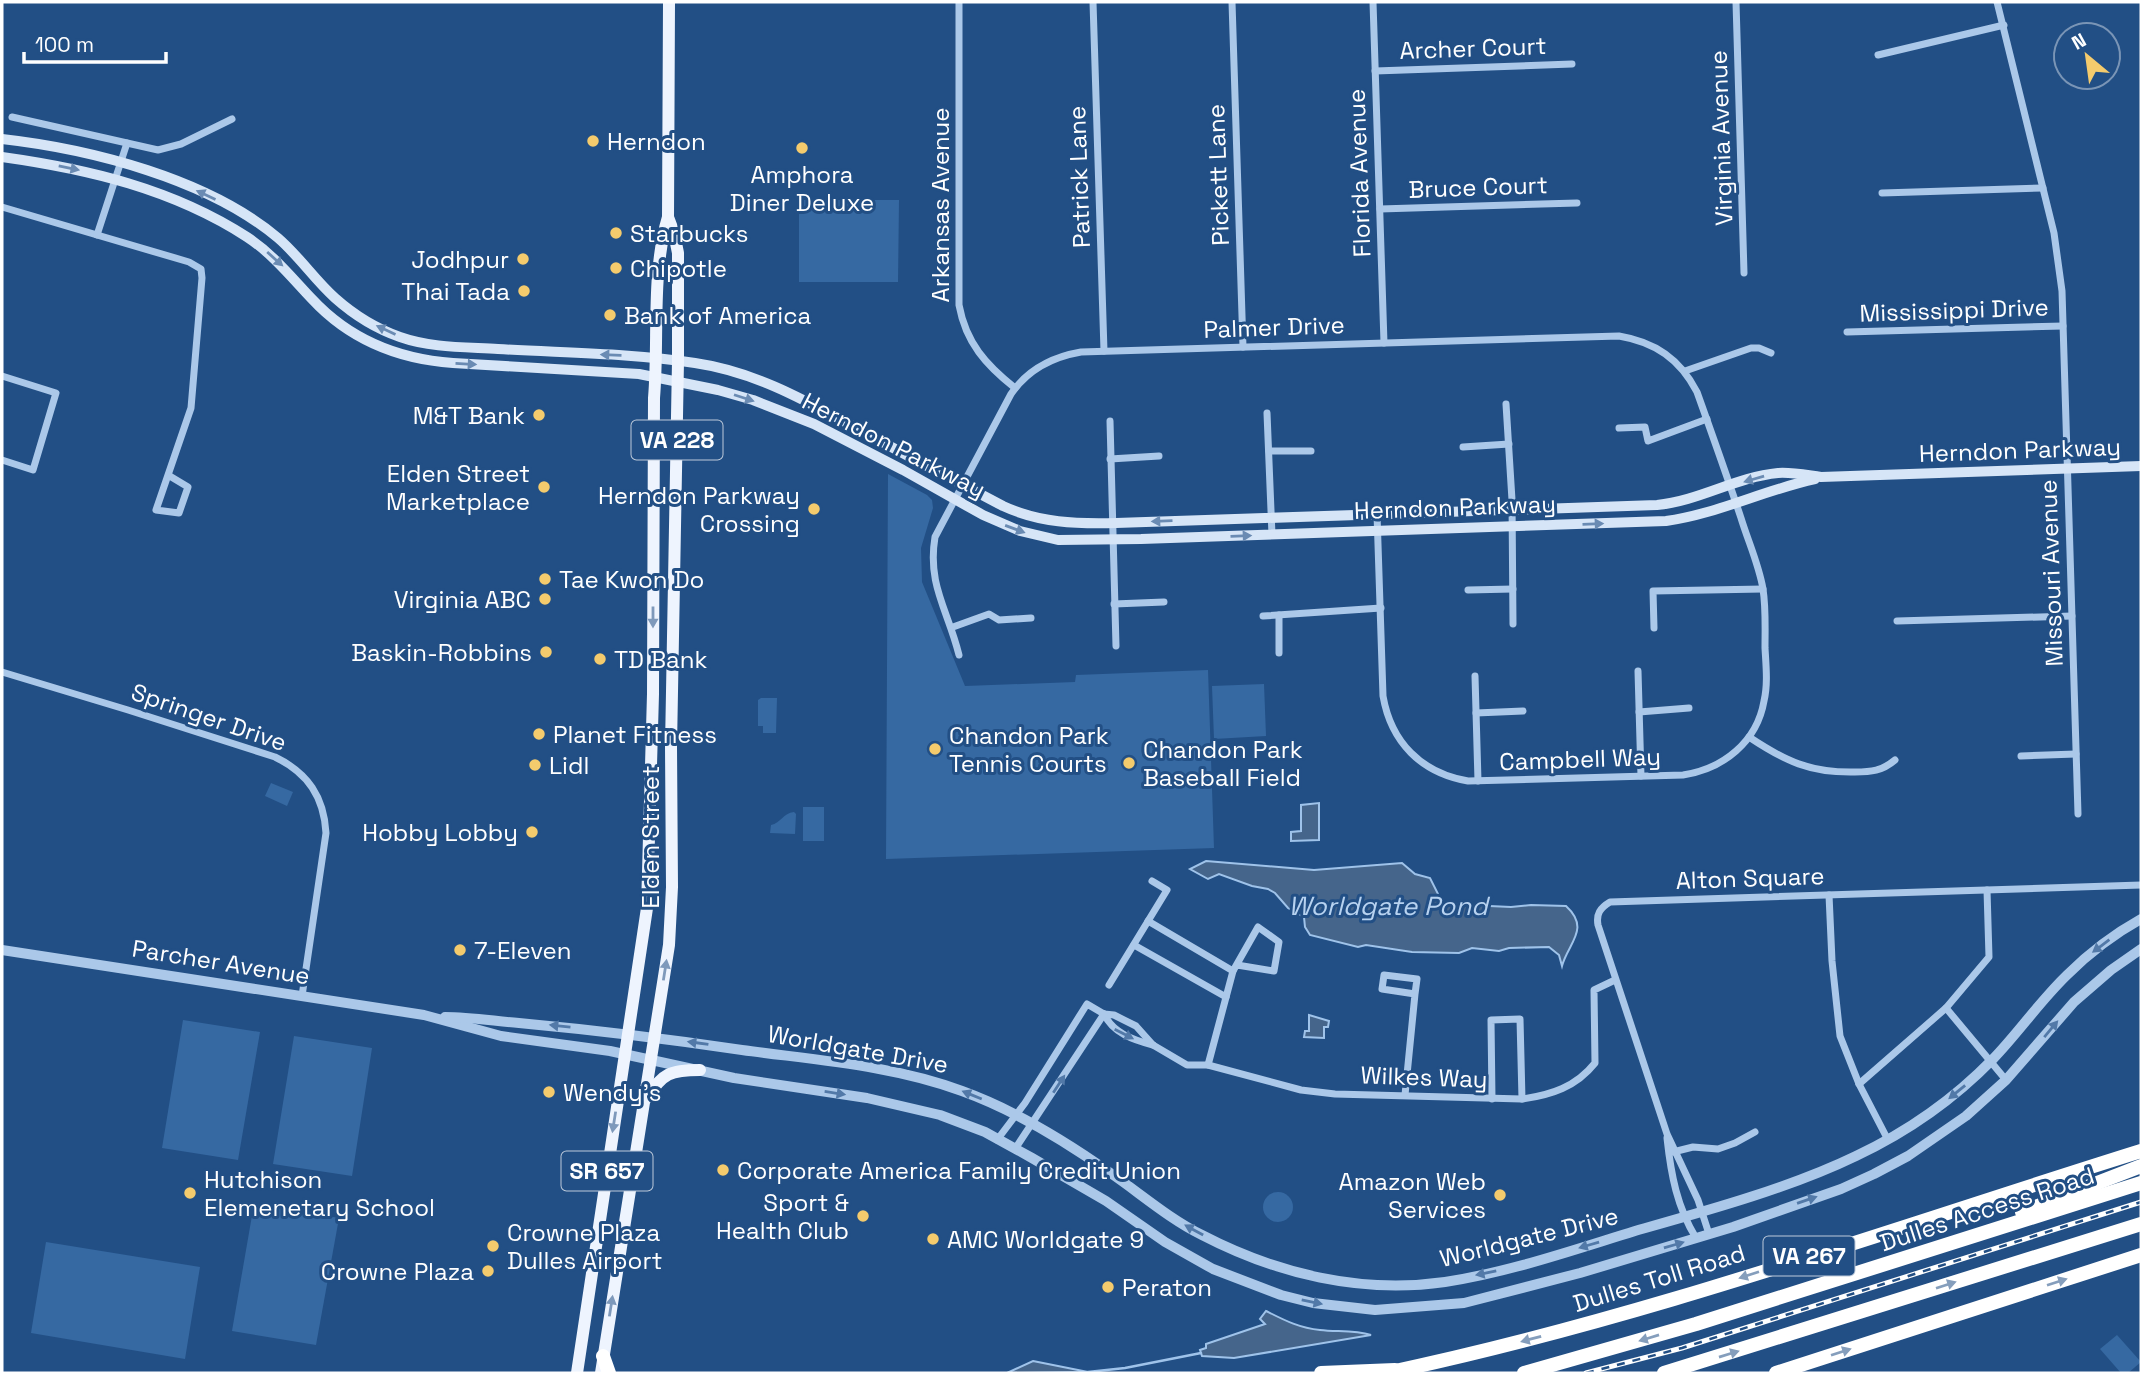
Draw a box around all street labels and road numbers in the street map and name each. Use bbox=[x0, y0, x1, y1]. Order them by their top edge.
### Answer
street label: Archer Court bbox=[1399, 30, 1547, 66]
street label: Virginia Avenue bbox=[1702, 50, 1740, 226]
street label: Florida Avenue bbox=[1341, 88, 1377, 258]
street label: Pickett Lane bbox=[1200, 104, 1236, 246]
street label: Patrick Lane bbox=[1061, 105, 1097, 249]
street label: Arkansas Avenue bbox=[925, 108, 956, 302]
street label: Bruce Court bbox=[1408, 169, 1548, 205]
street label: Mississippi Drive bbox=[1859, 291, 2049, 329]
street label: Palmer Drive bbox=[1203, 309, 1345, 345]
street label: Herndon Parkway bbox=[797, 385, 991, 505]
road number: VA 228 bbox=[632, 420, 722, 460]
street label: Herndon Parkway bbox=[1919, 431, 2121, 469]
street label: Missouri Avenue bbox=[2032, 479, 2070, 667]
street label: Herndon Parkway bbox=[1354, 488, 1556, 526]
street label: Springer Drive bbox=[127, 676, 291, 758]
street label: Campbell Way bbox=[1499, 741, 1661, 777]
street label: Elden Street bbox=[635, 765, 666, 909]
street label: Alton Square bbox=[1675, 860, 1825, 896]
street label: Parcher Avenue bbox=[130, 933, 312, 991]
street label: Worldgate Drive bbox=[765, 1018, 951, 1080]
street label: Wilkes Way bbox=[1360, 1059, 1488, 1095]
road number: SR 657 bbox=[562, 1152, 652, 1190]
street label: Dulles Access Road bbox=[1876, 1160, 2098, 1258]
street label: Worldgate Drive bbox=[1437, 1200, 1621, 1274]
road number: VA 267 bbox=[1764, 1236, 1854, 1275]
street label: Dulles Toll Road bbox=[1569, 1237, 1749, 1319]

